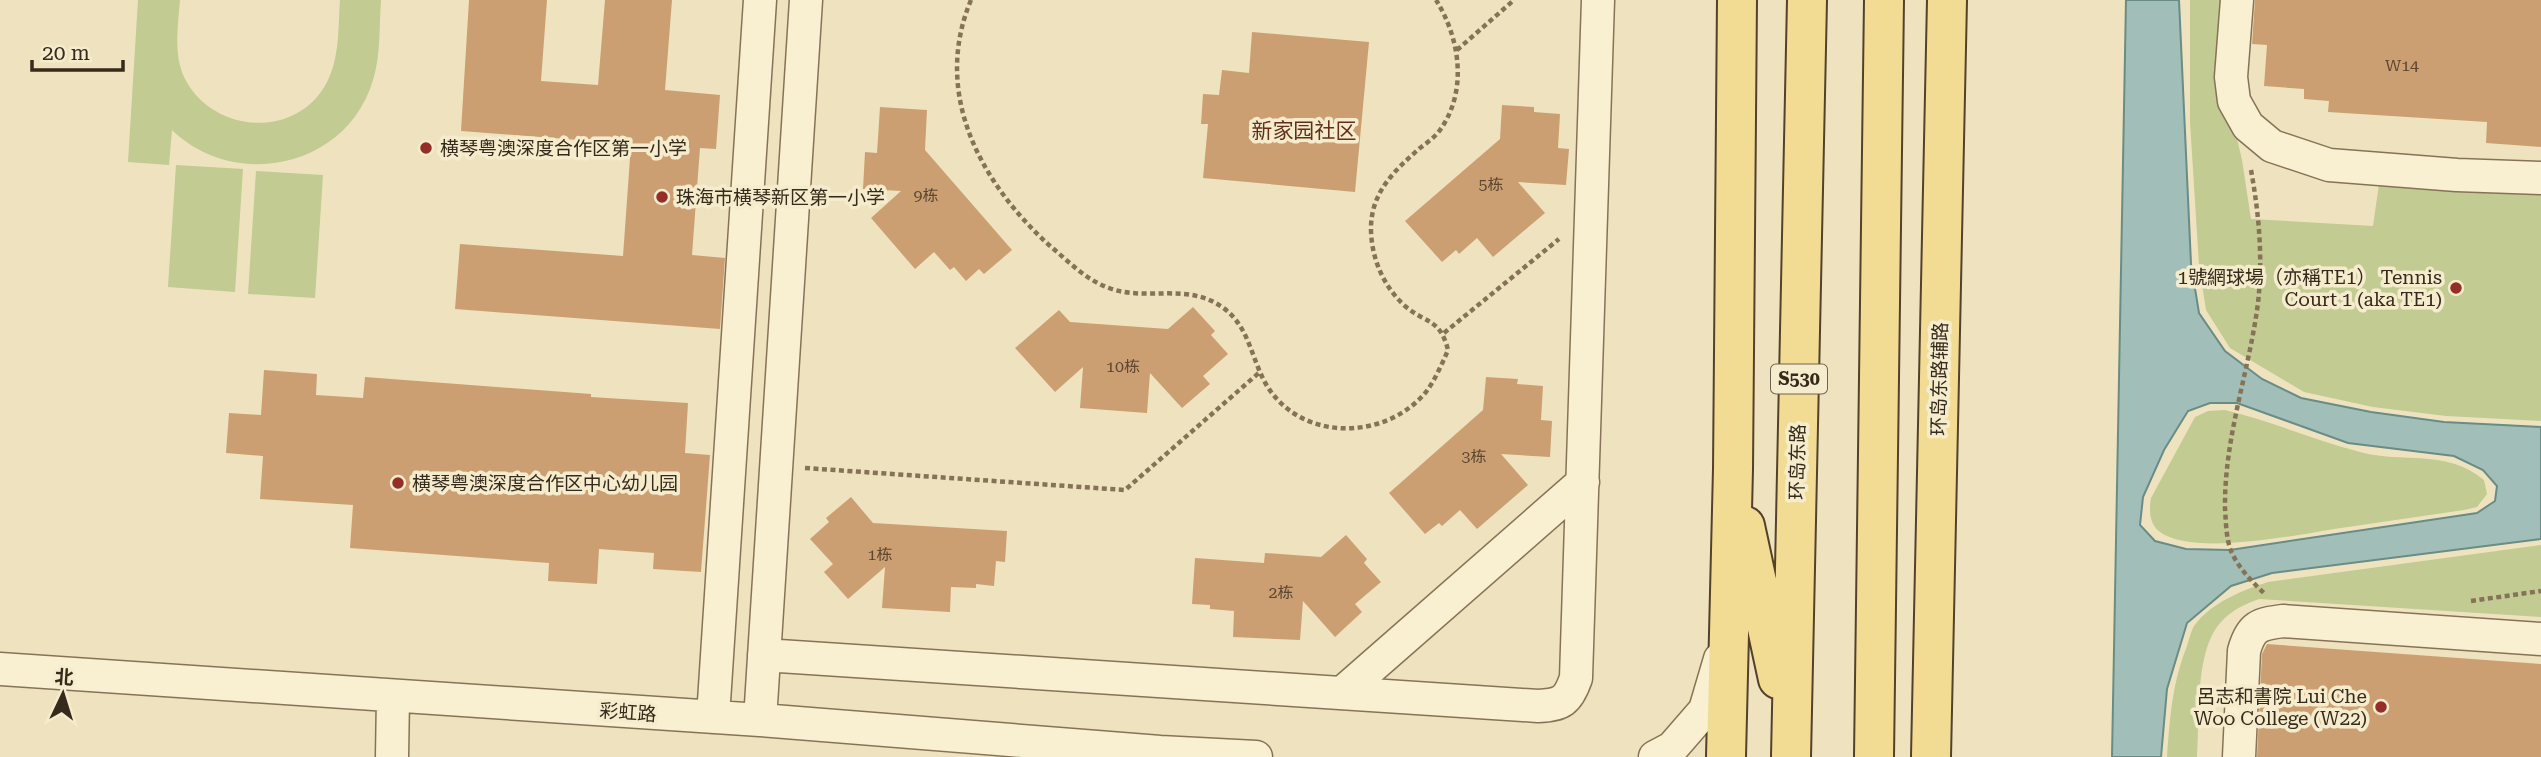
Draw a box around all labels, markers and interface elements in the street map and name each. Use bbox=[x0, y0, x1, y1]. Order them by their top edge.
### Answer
scale bar bbox=[32, 28, 122, 72]
text: 20 m bbox=[42, 41, 90, 65]
house number: W14 bbox=[2385, 56, 2419, 75]
district label: 新家园社区 bbox=[1252, 119, 1357, 143]
place label: 横琴粤澳深度合作区第一小学 bbox=[440, 137, 687, 160]
marker: 横琴粤澳深度合作区第一小学 bbox=[418, 140, 434, 156]
house number: 5栋 bbox=[1479, 175, 1503, 194]
place label: 珠海市横琴新区第一小学 bbox=[676, 186, 885, 209]
house number: 9栋 bbox=[914, 186, 938, 205]
marker: 珠海市横琴新区第一小学 bbox=[654, 189, 670, 205]
place label: 1號網球場（亦稱TE1） Tennis Court 1 (aka TE1) bbox=[2177, 266, 2442, 311]
marker: 1號網球場（亦稱TE1） Tennis Court 1 (aka TE1) bbox=[2448, 280, 2464, 296]
street label: 环岛东路辅路 bbox=[1927, 322, 1952, 436]
house number: 10栋 bbox=[1106, 357, 1140, 376]
road number: S530 bbox=[1771, 365, 1827, 394]
street label: 环岛东路 bbox=[1785, 424, 1810, 500]
house number: 3栋 bbox=[1462, 447, 1486, 466]
place label: 横琴粤澳深度合作区中心幼儿园 bbox=[412, 472, 678, 495]
marker: 横琴粤澳深度合作区中心幼儿园 bbox=[390, 475, 406, 491]
house number: 1栋 bbox=[868, 545, 892, 564]
house number: 2栋 bbox=[1269, 583, 1293, 602]
north arrow bbox=[28, 659, 98, 729]
text: 北 bbox=[54, 665, 74, 690]
place label: 呂志和書院 Lui Che Woo College (W22) bbox=[2194, 685, 2367, 730]
street label: 彩虹路 bbox=[599, 699, 657, 726]
marker: 呂志和書院 Lui Che Woo College (W22) bbox=[2373, 699, 2389, 715]

